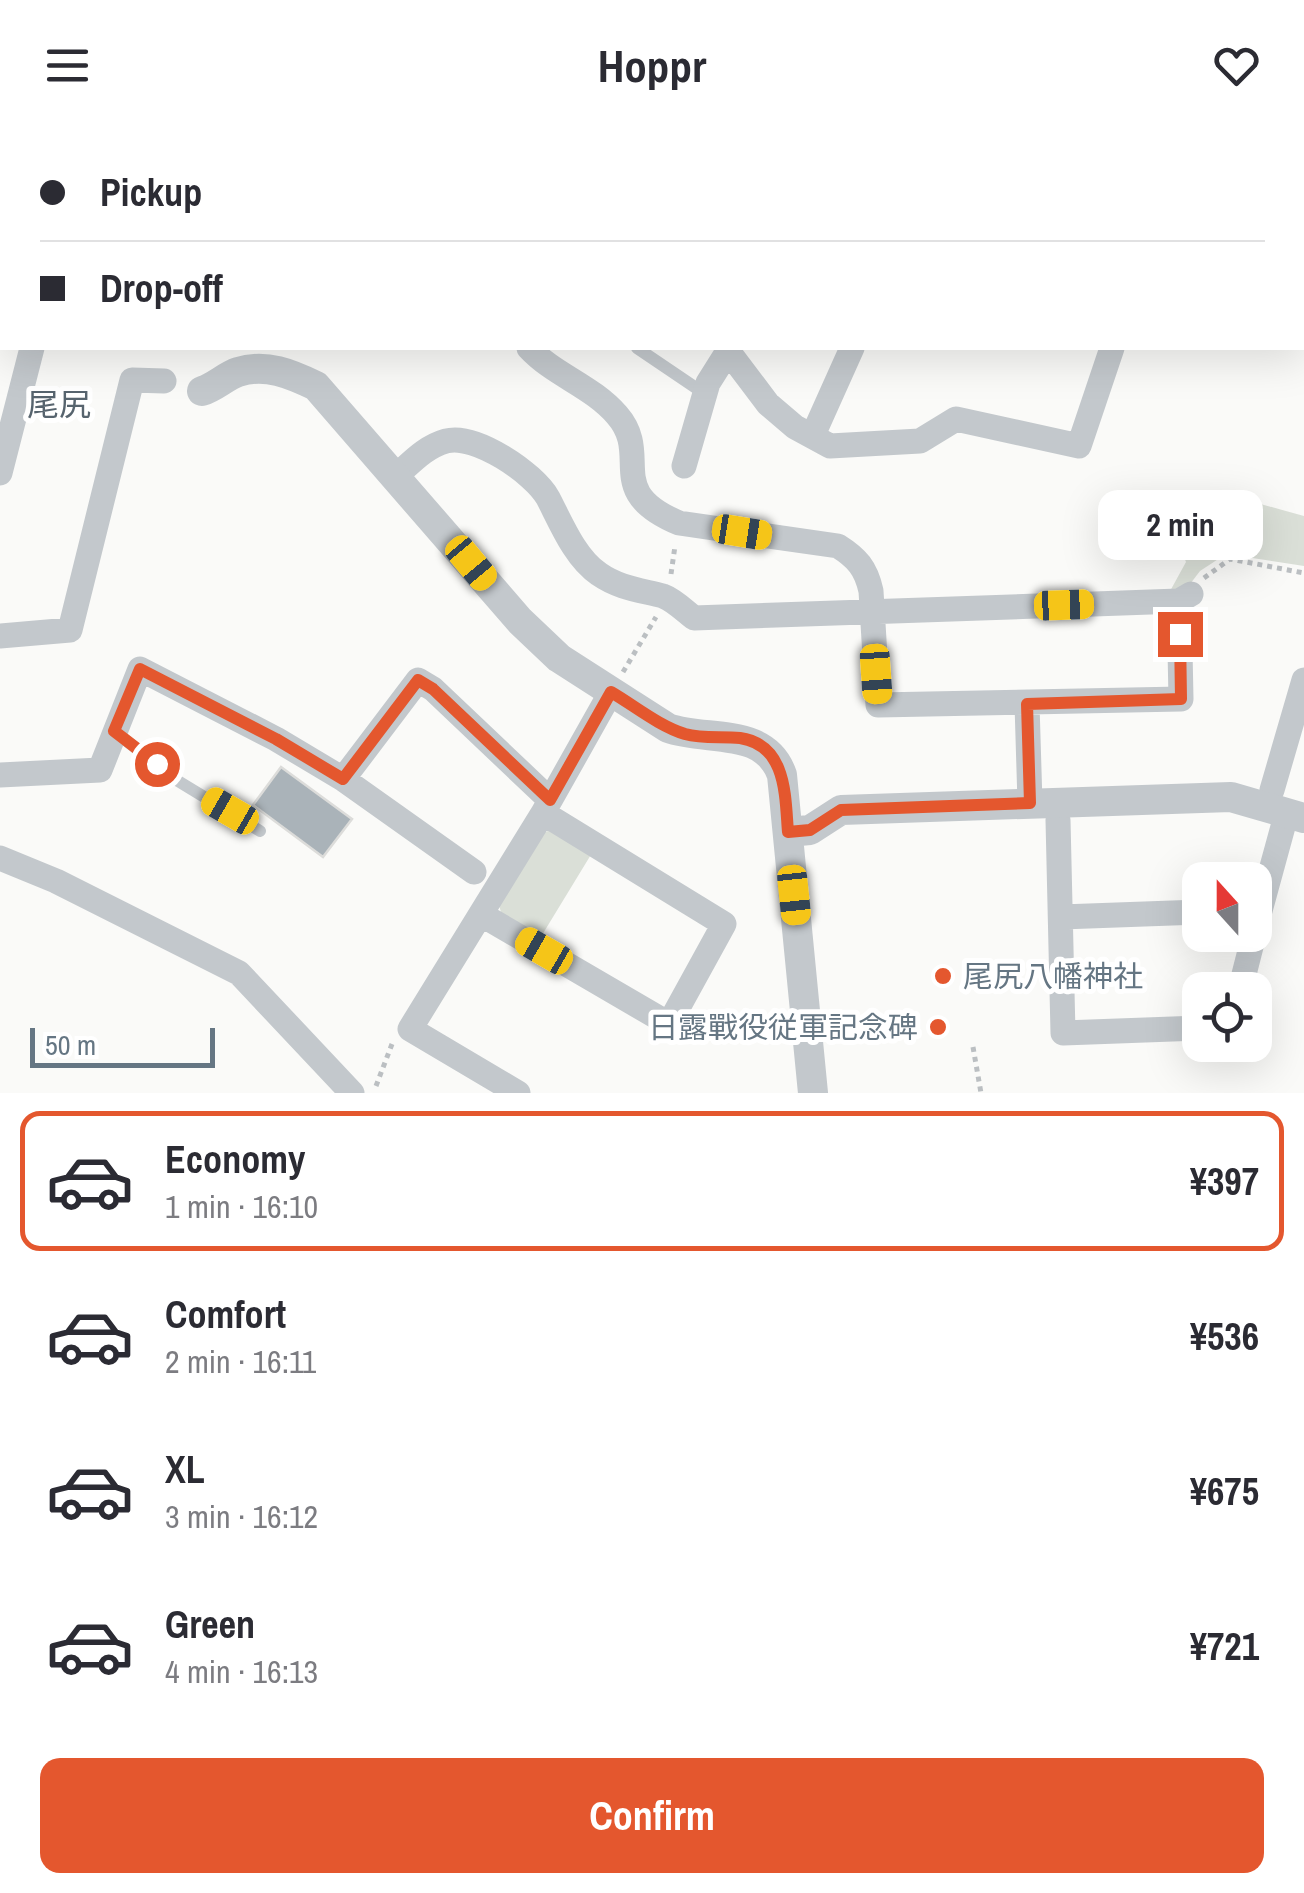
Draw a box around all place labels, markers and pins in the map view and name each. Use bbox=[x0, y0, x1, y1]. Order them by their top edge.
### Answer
place label: 尾尻八幡神社 bbox=[963, 956, 1143, 996]
marker: 尾尻八幡神社 bbox=[932, 965, 954, 987]
place label: 日露戰役従軍記念碑 bbox=[648, 1007, 918, 1047]
marker: 日露戰役従軍記念碑 bbox=[927, 1016, 949, 1038]

